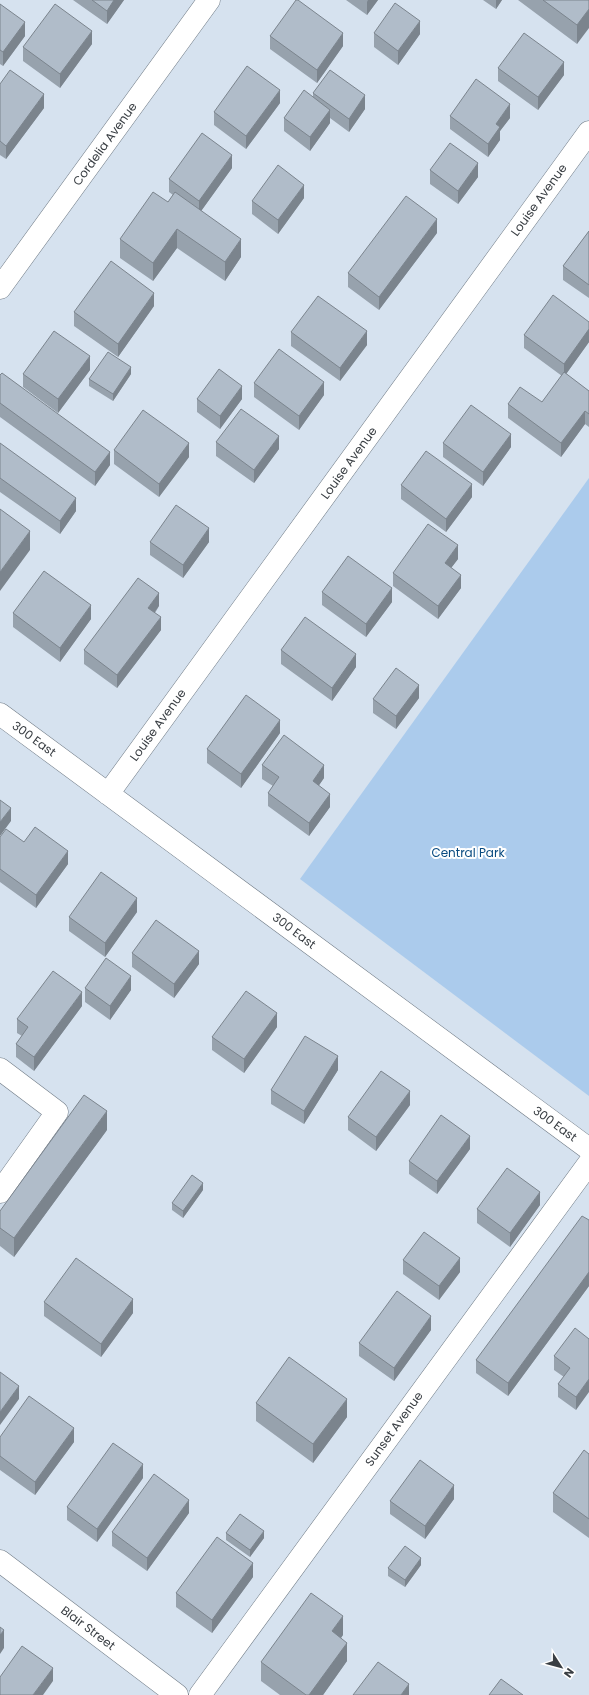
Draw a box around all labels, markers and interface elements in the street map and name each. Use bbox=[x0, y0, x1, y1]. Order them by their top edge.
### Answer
street label: Cordelia Avenue bbox=[69, 99, 141, 189]
street label: Louise Avenue bbox=[507, 160, 571, 239]
street label: Louise Avenue bbox=[317, 423, 381, 502]
street label: Louise Avenue bbox=[126, 685, 190, 764]
street label: 300 East bbox=[9, 717, 60, 760]
park label: Central Park bbox=[431, 844, 505, 861]
street label: 300 East bbox=[269, 909, 319, 953]
street label: 300 East bbox=[530, 1102, 581, 1145]
street label: Sunset Avenue bbox=[361, 1388, 427, 1470]
street label: Blair Street bbox=[58, 1601, 119, 1654]
north arrow bbox=[541, 1647, 581, 1687]
text: N bbox=[560, 1665, 578, 1681]

